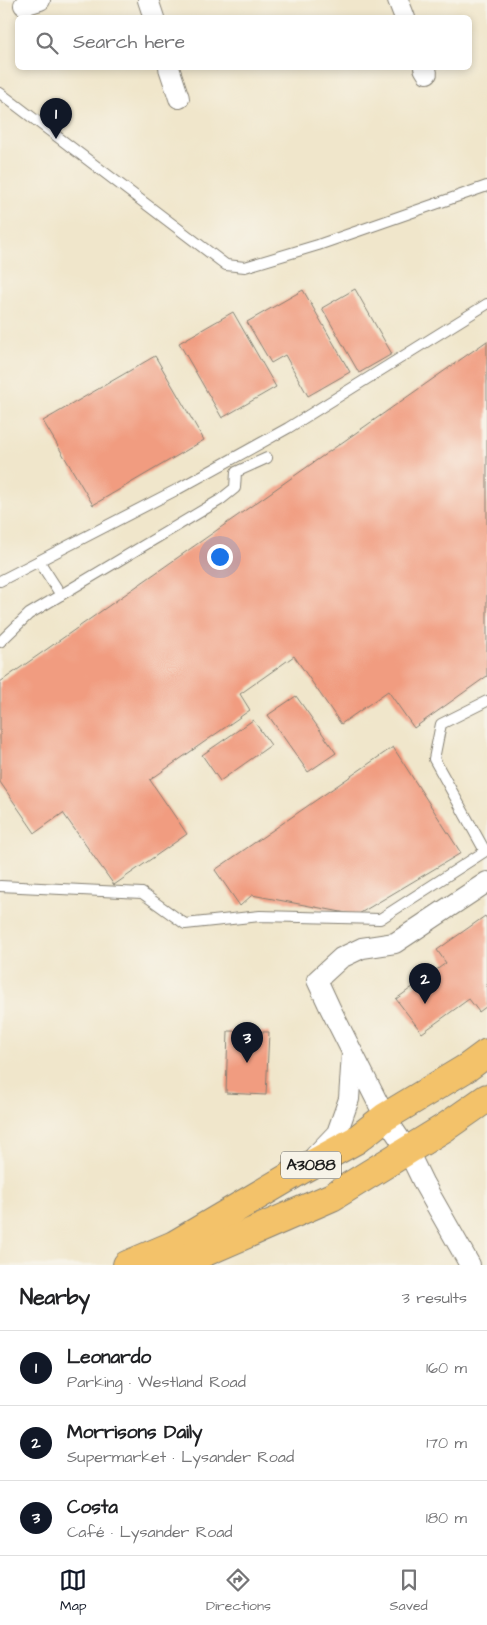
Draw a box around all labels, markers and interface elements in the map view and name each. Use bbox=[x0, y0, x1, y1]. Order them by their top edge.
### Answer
search box bbox=[15, 15, 472, 70]
icon: search bbox=[33, 29, 61, 57]
text: Search here bbox=[73, 29, 185, 56]
pin: 1 bbox=[40, 98, 72, 139]
your location bbox=[207, 544, 233, 570]
pin: 2 bbox=[409, 963, 441, 1004]
pin: 3 bbox=[231, 1022, 263, 1063]
road number: A3088 bbox=[281, 1152, 341, 1178]
text: Nearby bbox=[20, 1283, 90, 1312]
text: 3 results bbox=[402, 1287, 467, 1309]
text: Leonardo bbox=[67, 1344, 151, 1371]
text: 1 bbox=[35, 1357, 37, 1379]
text: 160 m bbox=[426, 1357, 467, 1379]
text: Parking · Westland Road bbox=[67, 1371, 246, 1393]
text: Morrisons Daily bbox=[67, 1419, 202, 1446]
text: 2 bbox=[31, 1432, 41, 1454]
text: 170 m bbox=[426, 1432, 467, 1454]
text: Supermarket · Lysander Road bbox=[67, 1446, 294, 1468]
text: Costa bbox=[67, 1494, 118, 1521]
text: 3 bbox=[32, 1507, 40, 1529]
text: 180 m bbox=[426, 1507, 467, 1529]
text: Café · Lysander Road bbox=[67, 1521, 233, 1543]
tab: Map bbox=[59, 1566, 87, 1616]
tab: Directions bbox=[206, 1566, 271, 1616]
tab: Saved bbox=[390, 1566, 428, 1616]

